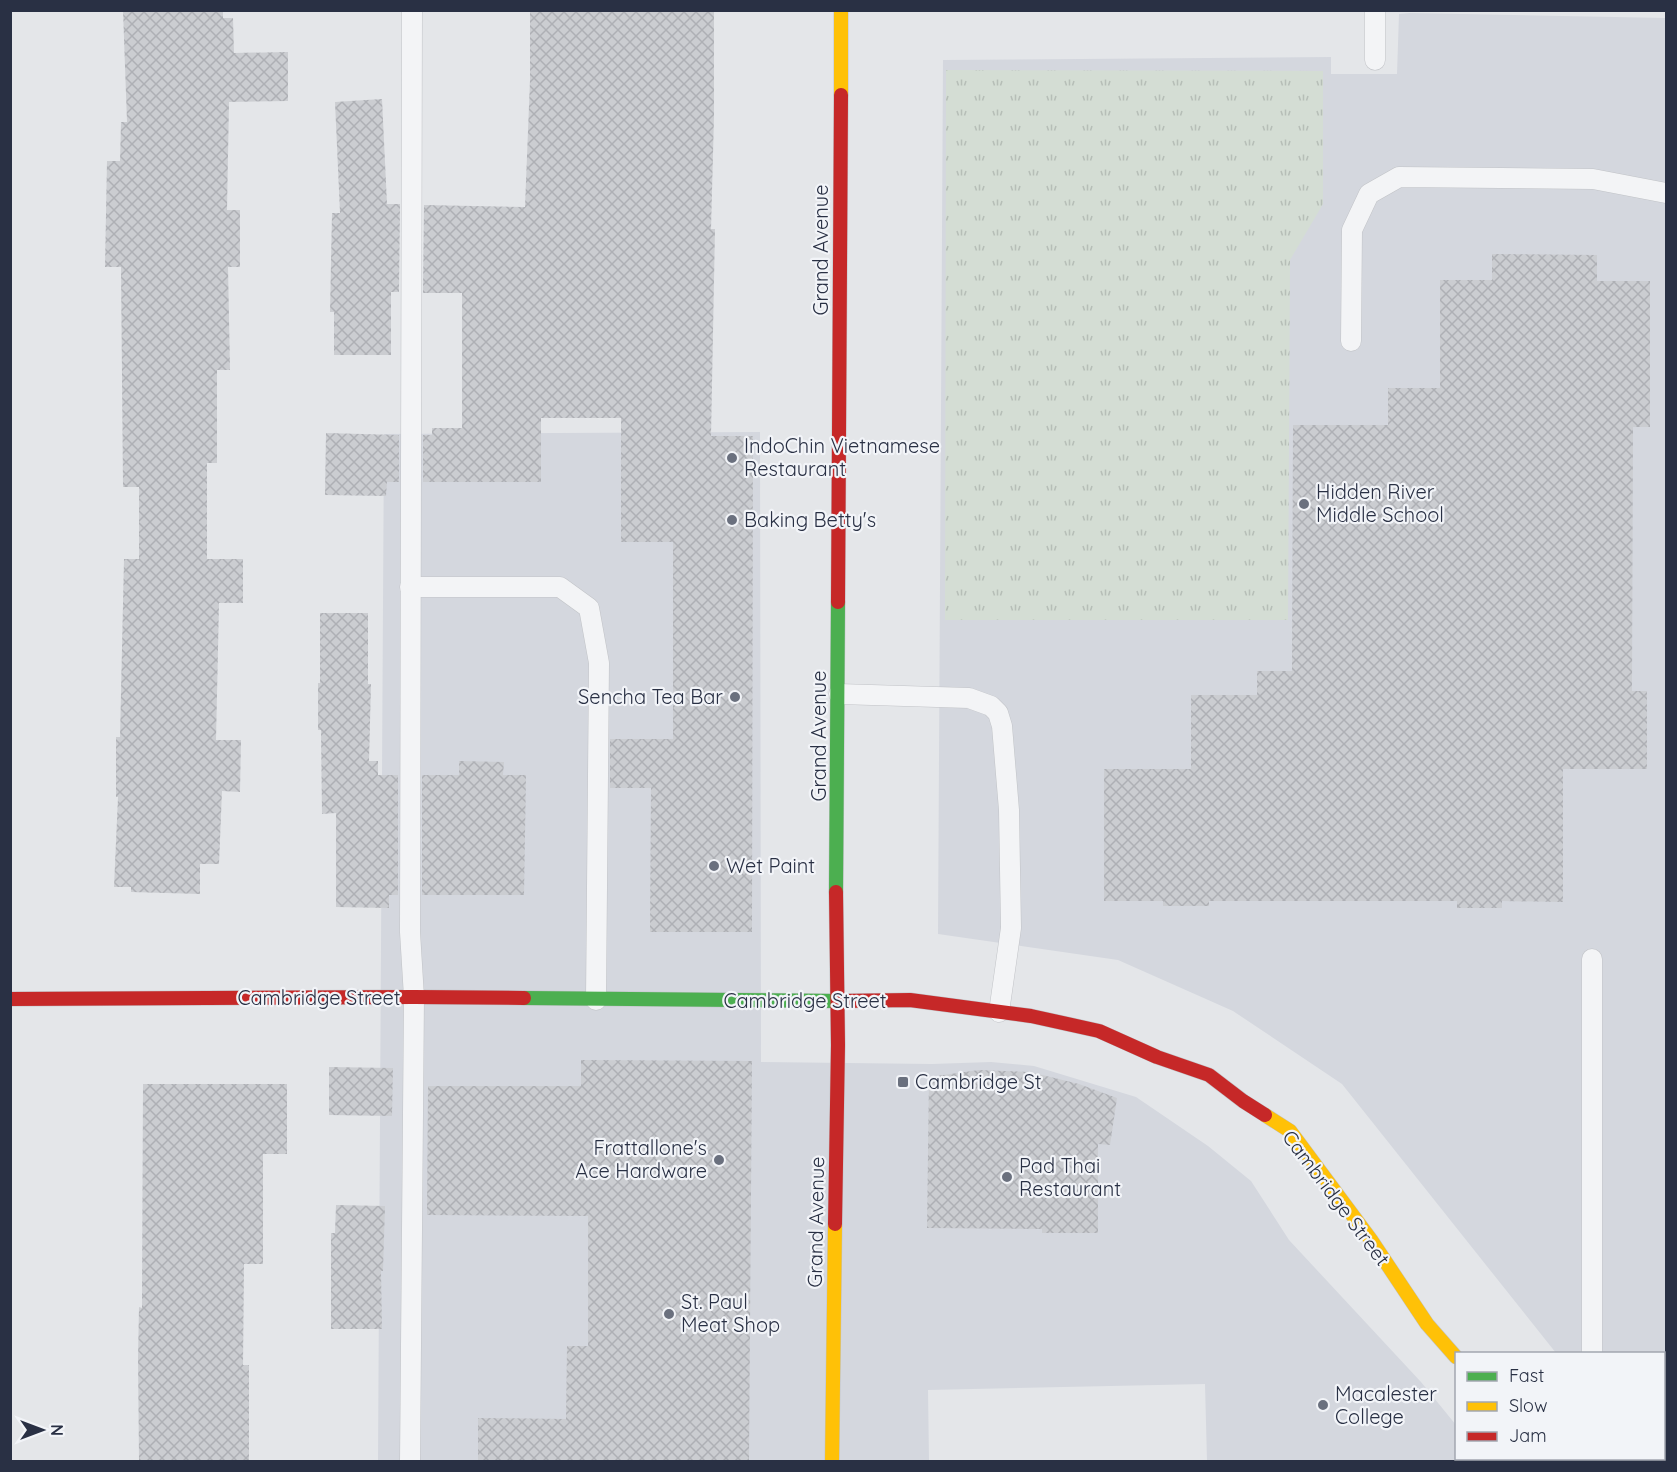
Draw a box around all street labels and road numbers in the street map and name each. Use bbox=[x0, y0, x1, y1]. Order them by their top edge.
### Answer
street label: Grand Avenue bbox=[808, 184, 833, 316]
street label: Grand Avenue bbox=[806, 670, 831, 802]
street label: Cambridge Street bbox=[237, 985, 401, 1010]
street label: Cambridge Street bbox=[723, 988, 887, 1013]
street label: Cambridge Street bbox=[1277, 1125, 1396, 1271]
street label: Grand Avenue bbox=[802, 1156, 829, 1288]

